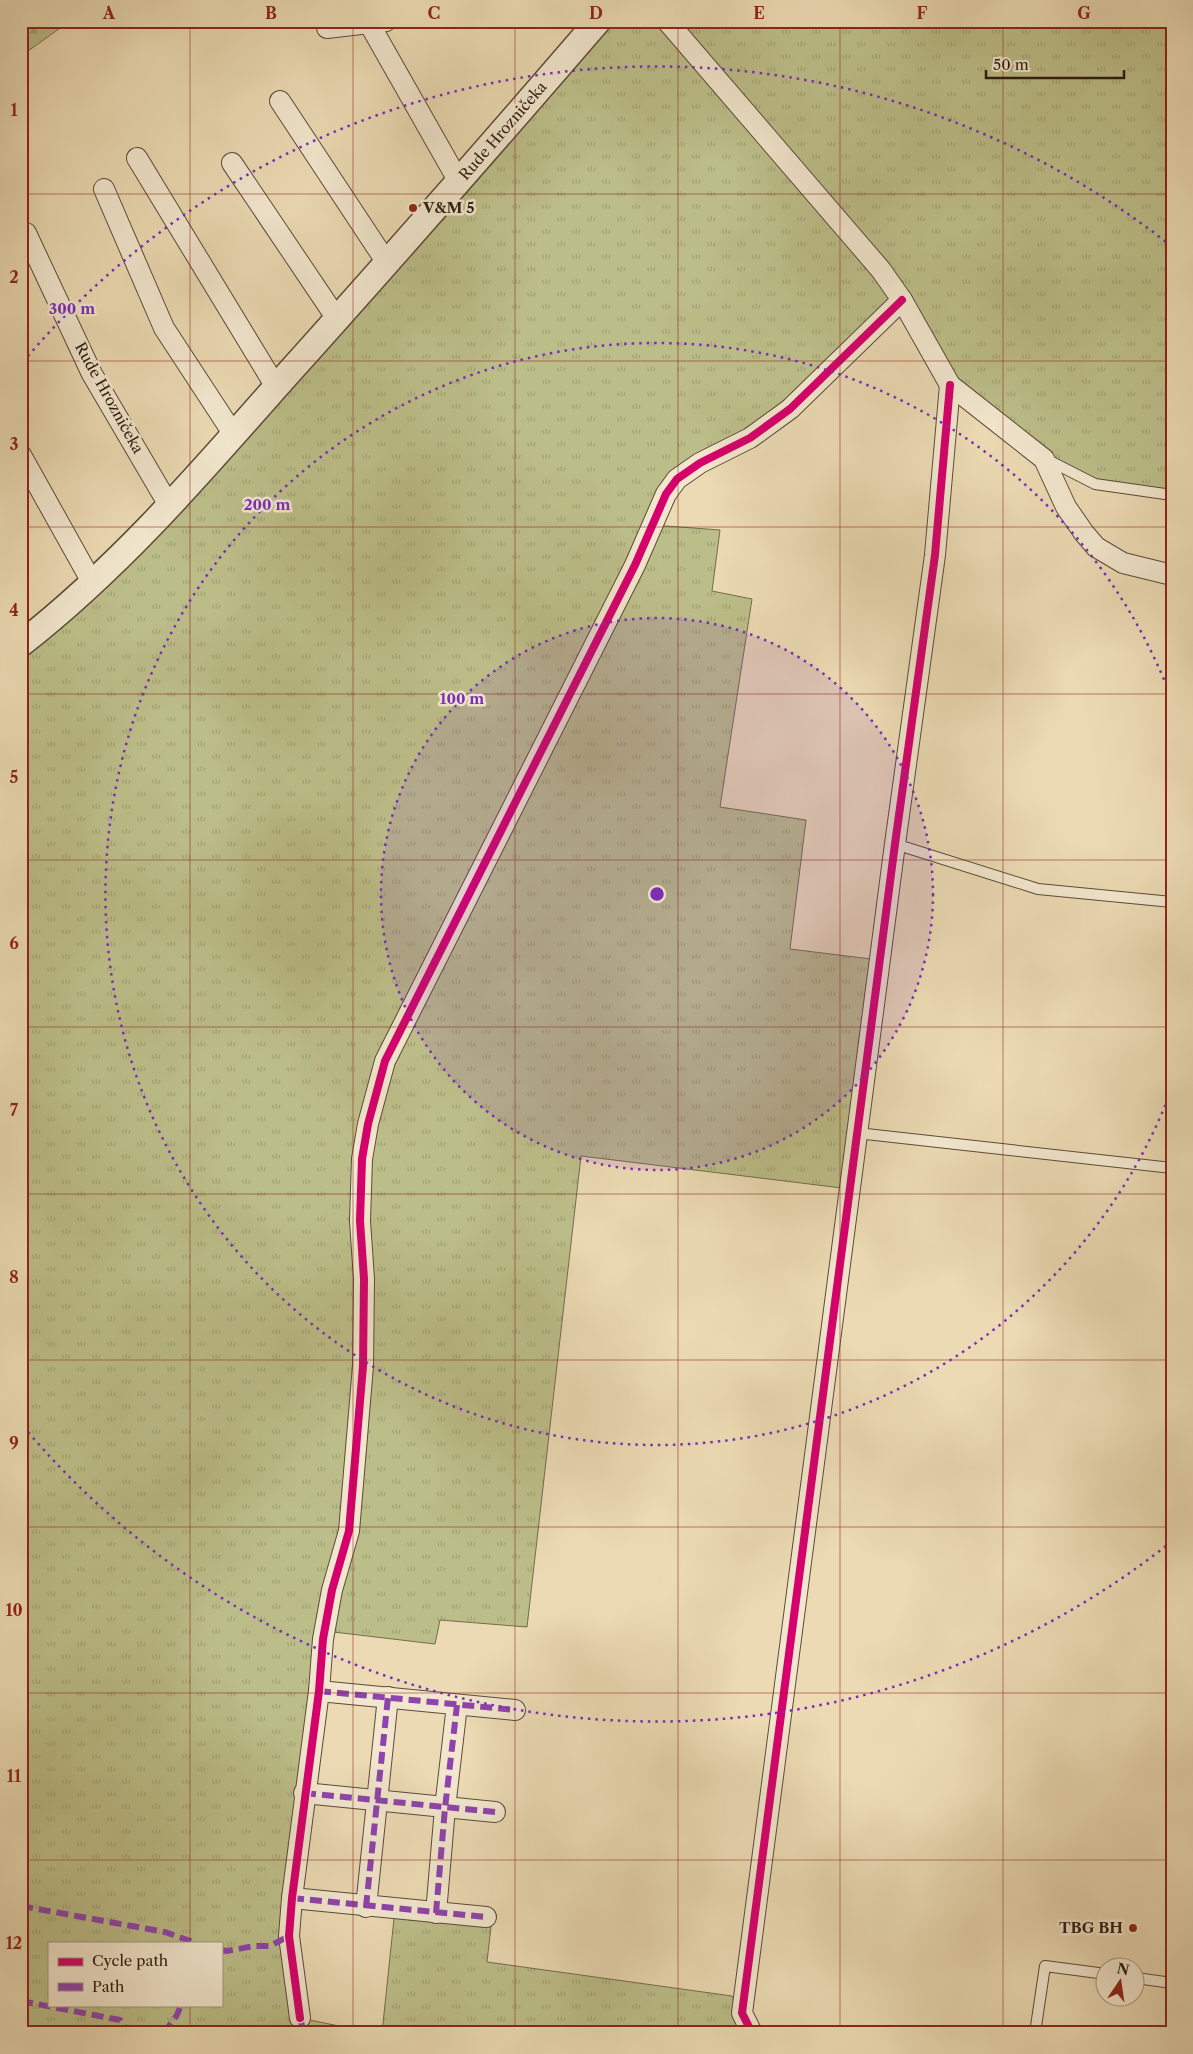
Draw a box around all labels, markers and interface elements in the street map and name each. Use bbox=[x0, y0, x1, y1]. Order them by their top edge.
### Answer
text: A bbox=[102, 3, 116, 23]
text: B bbox=[265, 3, 277, 23]
text: C bbox=[428, 3, 440, 23]
text: D bbox=[589, 3, 603, 23]
text: E bbox=[753, 3, 765, 23]
text: F bbox=[917, 3, 928, 23]
text: G bbox=[1077, 3, 1091, 23]
scale bar bbox=[986, 48, 1123, 80]
text: 50 m bbox=[993, 55, 1029, 74]
street label: Rude Hrozničeka bbox=[455, 77, 551, 184]
text: 1 bbox=[10, 100, 18, 120]
place label: V&M 5 bbox=[422, 198, 475, 217]
marker: V&M 5 bbox=[407, 202, 419, 214]
text: 2 bbox=[9, 267, 19, 287]
text: 300 m bbox=[49, 299, 95, 318]
street label: Rude Hrozničeka bbox=[71, 339, 148, 457]
text: 3 bbox=[9, 434, 19, 454]
text: 200 m bbox=[244, 495, 290, 514]
text: 4 bbox=[9, 600, 19, 620]
text: 100 m bbox=[440, 689, 484, 708]
text: 5 bbox=[10, 767, 19, 787]
centre of rings bbox=[648, 885, 666, 903]
text: 6 bbox=[9, 933, 19, 953]
text: 7 bbox=[10, 1100, 19, 1120]
text: 8 bbox=[9, 1267, 19, 1287]
text: 9 bbox=[9, 1433, 19, 1453]
text: 10 bbox=[5, 1600, 23, 1620]
text: 11 bbox=[7, 1766, 22, 1786]
place label: TBG BH bbox=[1059, 1918, 1123, 1937]
marker: TBG BH bbox=[1127, 1922, 1139, 1934]
text: 12 bbox=[6, 1933, 22, 1953]
legend bbox=[48, 1942, 222, 2006]
text: Cycle path bbox=[92, 1951, 169, 1970]
north arrow bbox=[1096, 1956, 1146, 2006]
text: N bbox=[1115, 1959, 1131, 1979]
text: Path bbox=[92, 1977, 125, 1996]

